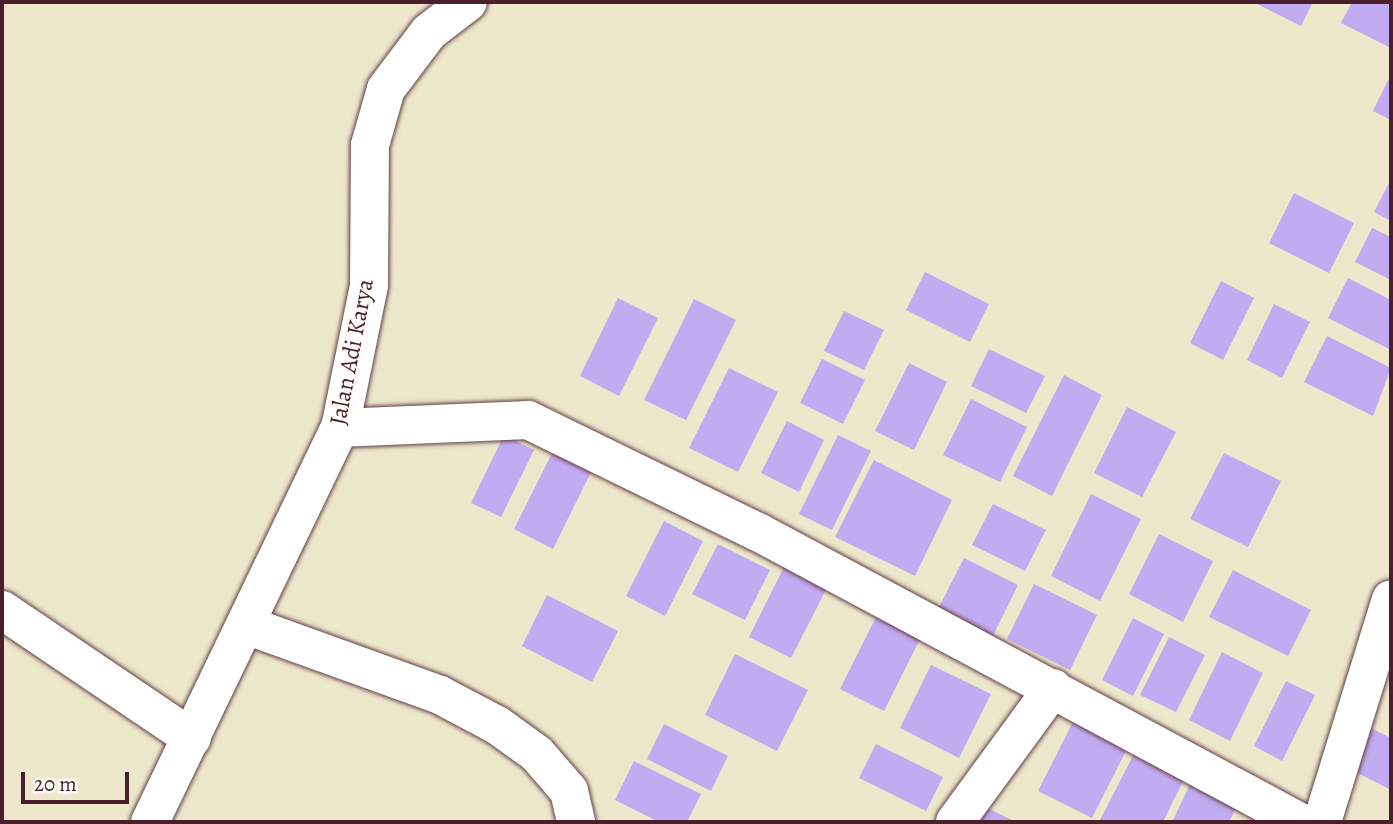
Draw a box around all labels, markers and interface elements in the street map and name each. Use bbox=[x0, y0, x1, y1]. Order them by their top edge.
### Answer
street label: Jalan Adi Karya bbox=[324, 276, 380, 428]
scale bar bbox=[24, 758, 133, 802]
text: 20 m bbox=[34, 770, 77, 798]

